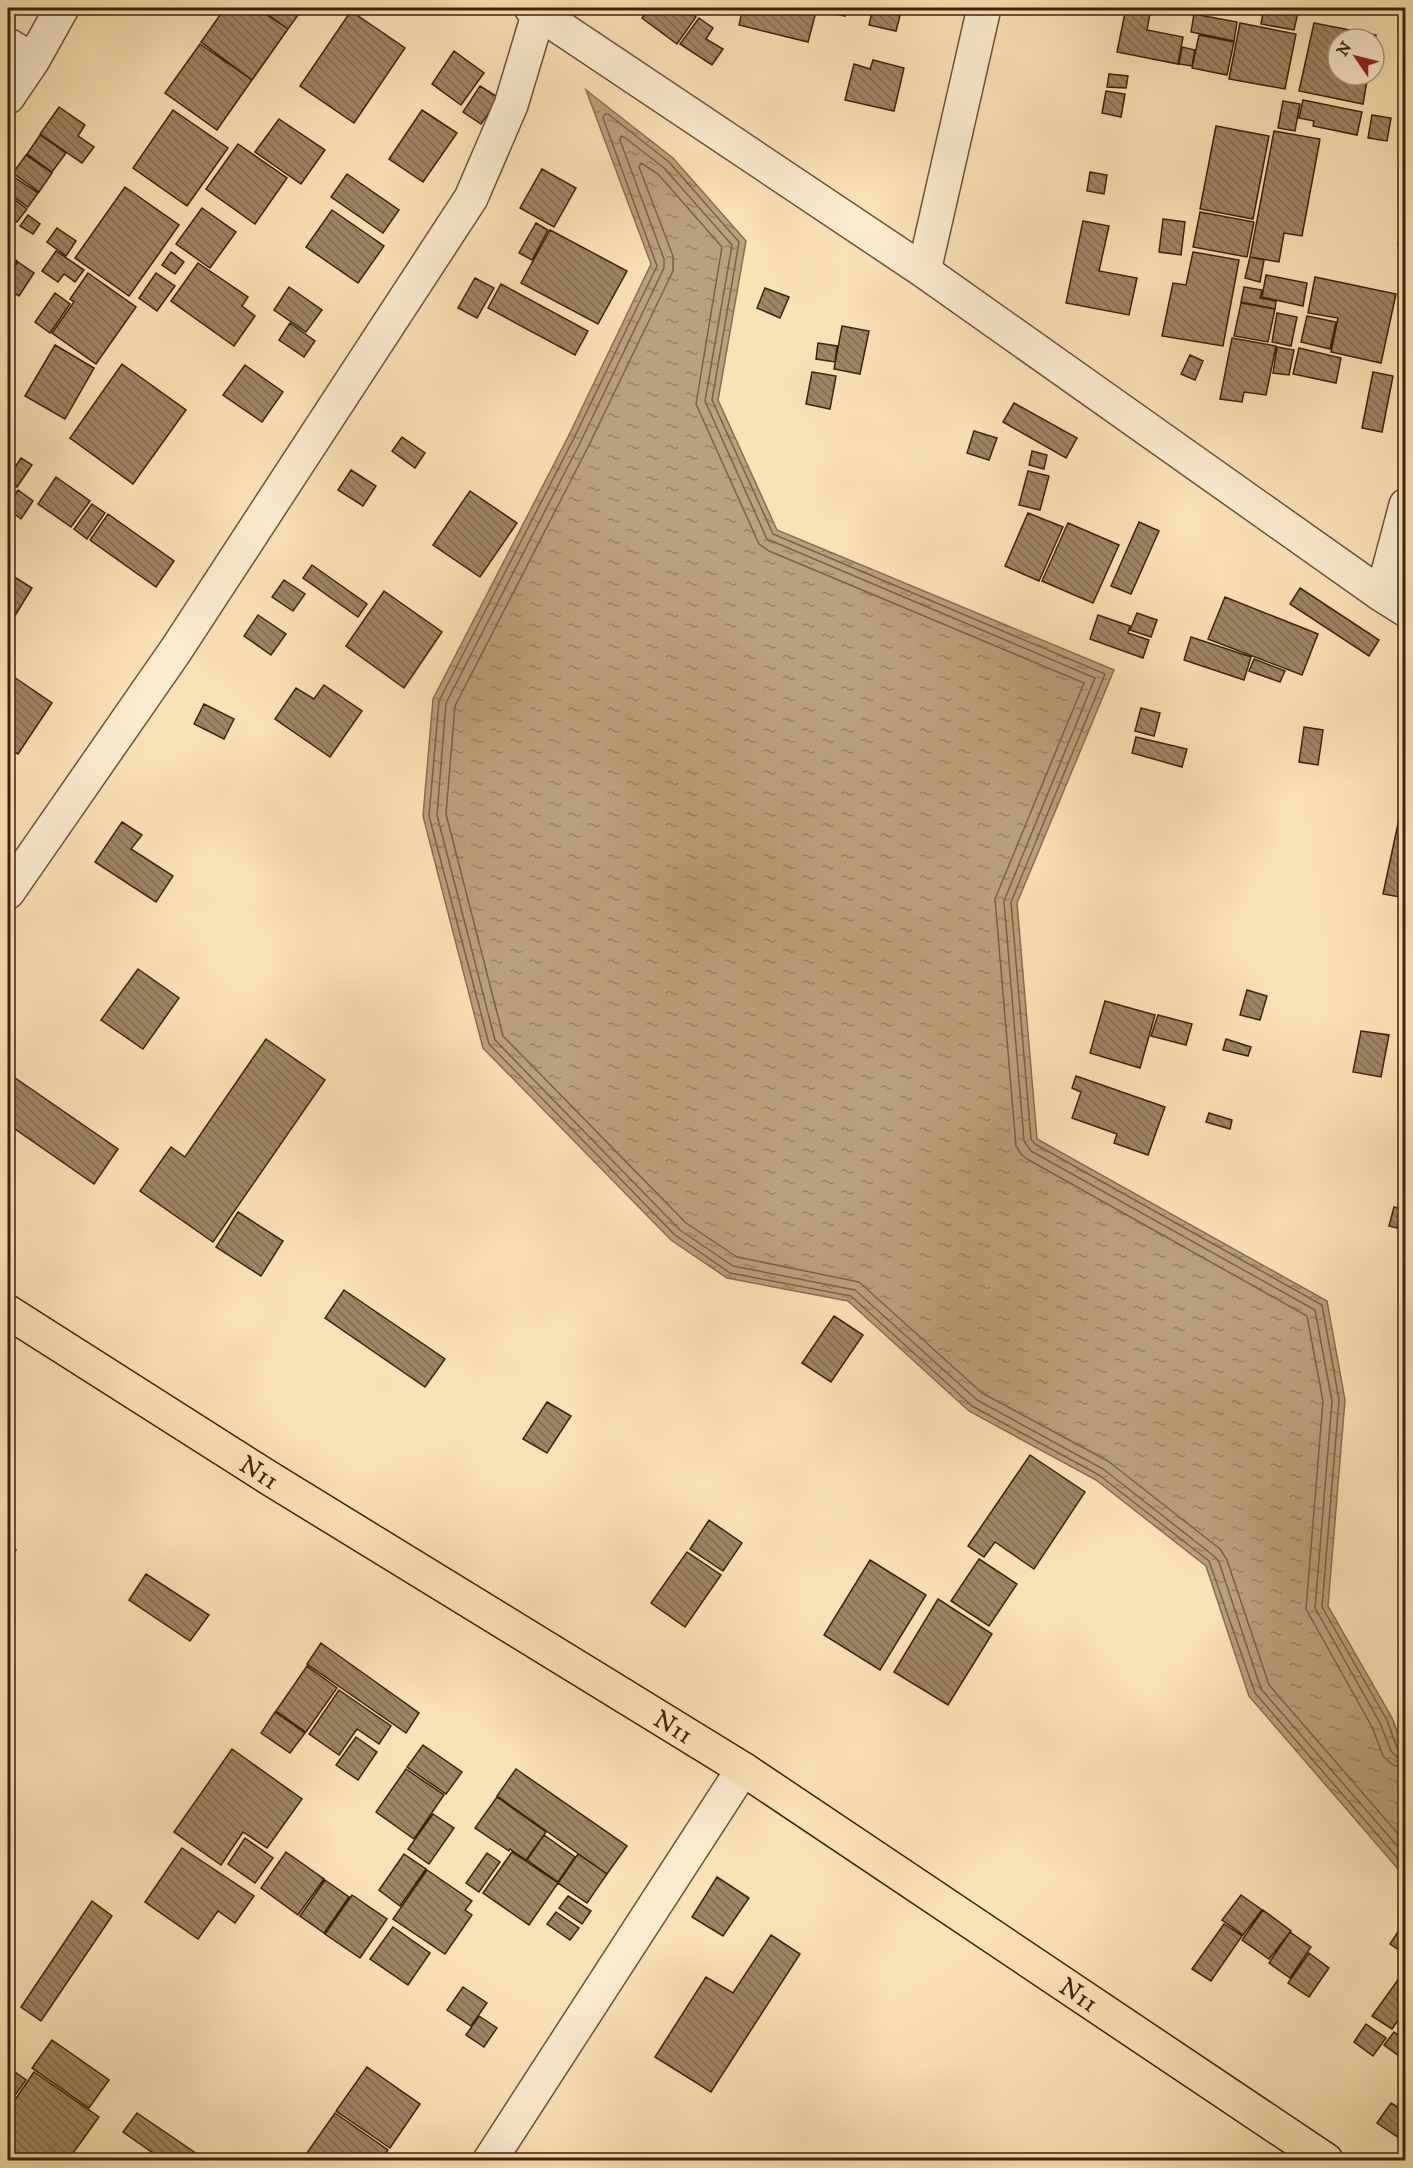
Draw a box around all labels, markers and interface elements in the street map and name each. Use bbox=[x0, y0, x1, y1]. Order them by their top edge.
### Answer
north arrow bbox=[1326, 27, 1386, 87]
text: N bbox=[1333, 38, 1356, 60]
street label: N11 bbox=[233, 1448, 284, 1498]
street label: N11 bbox=[647, 1703, 699, 1752]
street label: N11 bbox=[1052, 1971, 1104, 2021]

